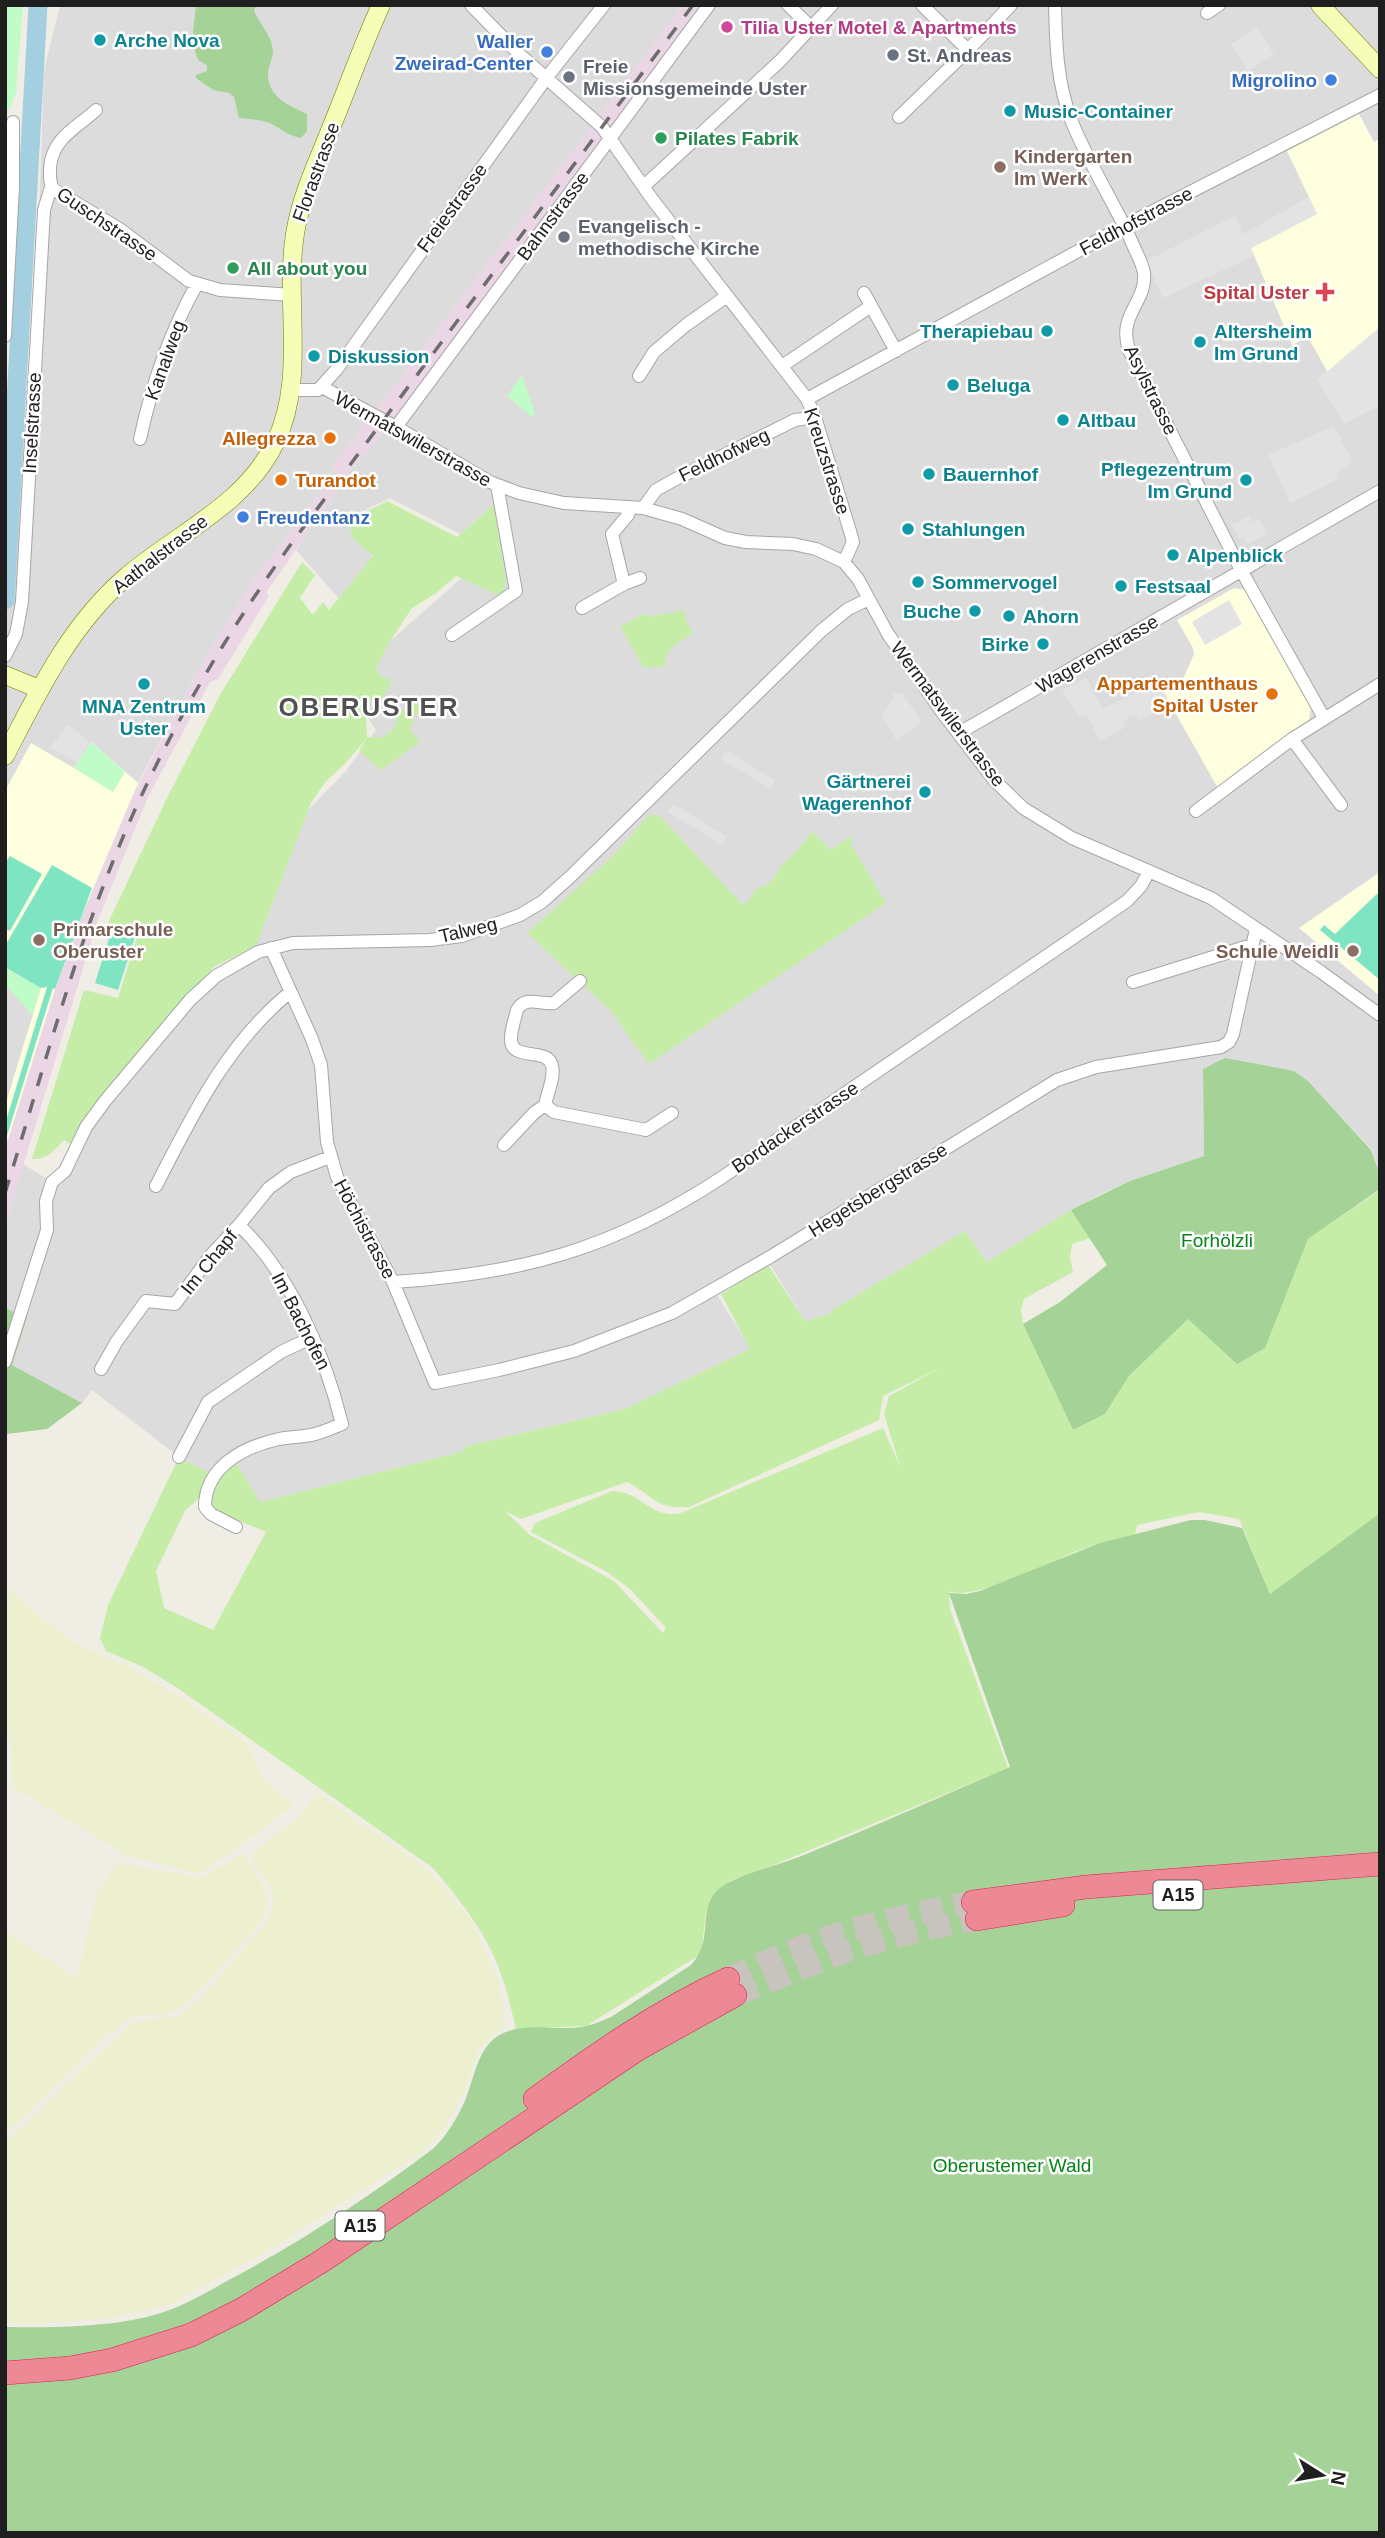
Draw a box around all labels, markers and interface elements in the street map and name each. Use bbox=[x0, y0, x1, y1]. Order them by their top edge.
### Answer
place label: Tilia Uster Motel & Apartments bbox=[741, 17, 1017, 38]
marker: Tilia Uster Motel & Apartments bbox=[719, 19, 735, 35]
place label: Arche Nova bbox=[114, 30, 220, 51]
place label: Waller Zweirad-Center bbox=[395, 31, 534, 74]
marker: Arche Nova bbox=[92, 32, 108, 48]
marker: Waller Zweirad-Center bbox=[539, 44, 555, 60]
place label: St. Andreas bbox=[907, 45, 1012, 66]
marker: St. Andreas bbox=[885, 47, 901, 63]
place label: Freie Missionsgemeinde Uster bbox=[583, 56, 807, 99]
marker: Freie Missionsgemeinde Uster bbox=[561, 69, 577, 85]
place label: Migrolino bbox=[1232, 70, 1317, 91]
marker: Migrolino bbox=[1323, 72, 1339, 88]
place label: Music-Container bbox=[1024, 101, 1173, 122]
marker: Music-Container bbox=[1002, 103, 1018, 119]
street label: Florastrasse bbox=[288, 119, 344, 225]
place label: Pilates Fabrik bbox=[675, 128, 799, 149]
marker: Pilates Fabrik bbox=[653, 130, 669, 146]
place label: Kindergarten Im Werk bbox=[1014, 146, 1132, 189]
marker: Kindergarten Im Werk bbox=[992, 159, 1008, 175]
street label: Freiestrasse bbox=[413, 160, 491, 256]
street label: Bahnstrasse bbox=[513, 168, 593, 264]
street label: Feldhofstrasse bbox=[1076, 182, 1196, 260]
street label: Guschstrasse bbox=[53, 183, 161, 265]
place label: Evangelisch - methodische Kirche bbox=[578, 216, 760, 259]
marker: Evangelisch - methodische Kirche bbox=[556, 229, 572, 245]
place label: All about you bbox=[247, 258, 367, 279]
marker: All about you bbox=[225, 260, 241, 276]
place label: Spital Uster bbox=[1203, 282, 1310, 303]
marker: Spital Uster bbox=[1315, 282, 1335, 302]
street label: Kanalweg bbox=[141, 317, 189, 403]
place label: Therapiebau bbox=[920, 321, 1033, 342]
place label: Altersheim Im Grund bbox=[1214, 321, 1312, 364]
marker: Therapiebau bbox=[1039, 323, 1055, 339]
marker: Altersheim Im Grund bbox=[1192, 334, 1208, 350]
street label: Asylstrasse bbox=[1120, 342, 1182, 438]
place label: Diskussion bbox=[328, 346, 429, 367]
marker: Diskussion bbox=[306, 348, 322, 364]
street label: Inselstrasse bbox=[19, 372, 45, 474]
place label: Beluga bbox=[967, 375, 1031, 396]
marker: Beluga bbox=[945, 377, 961, 393]
street label: Wermatswilerstrasse bbox=[331, 387, 495, 491]
street label: Kreuzstrasse bbox=[800, 405, 854, 517]
place label: Altbau bbox=[1077, 410, 1136, 431]
marker: Altbau bbox=[1055, 412, 1071, 428]
street label: Feldhofweg bbox=[675, 424, 773, 486]
place label: Allegrezza bbox=[222, 428, 316, 449]
marker: Allegrezza bbox=[322, 430, 338, 446]
place label: Pflegezentrum Im Grund bbox=[1101, 459, 1232, 502]
place label: Bauernhof bbox=[943, 464, 1039, 485]
marker: Bauernhof bbox=[921, 466, 937, 482]
place label: Turandot bbox=[295, 470, 377, 491]
marker: Turandot bbox=[273, 472, 289, 488]
marker: Pflegezentrum Im Grund bbox=[1238, 472, 1254, 488]
place label: Freudentanz bbox=[257, 507, 370, 528]
marker: Freudentanz bbox=[235, 509, 251, 525]
street label: Aathalstrasse bbox=[108, 510, 212, 598]
place label: Stahlungen bbox=[922, 519, 1025, 540]
marker: Stahlungen bbox=[900, 521, 916, 537]
place label: Alpenblick bbox=[1187, 545, 1284, 566]
marker: Alpenblick bbox=[1165, 547, 1181, 563]
place label: Sommervogel bbox=[932, 572, 1058, 593]
marker: Sommervogel bbox=[910, 574, 926, 590]
place label: Festsaal bbox=[1135, 576, 1211, 597]
marker: Festsaal bbox=[1113, 578, 1129, 594]
place label: Buche bbox=[903, 601, 961, 622]
marker: Buche bbox=[967, 603, 983, 619]
place label: Ahorn bbox=[1023, 606, 1079, 627]
marker: Ahorn bbox=[1001, 608, 1017, 624]
street label: Wagerenstrasse bbox=[1032, 610, 1162, 698]
place label: Birke bbox=[981, 634, 1029, 655]
marker: Birke bbox=[1035, 636, 1051, 652]
street label: Wermatswilerstrasse bbox=[887, 637, 1009, 791]
place label: Appartementhaus Spital Uster bbox=[1096, 673, 1259, 716]
marker: MNA Zentrum Uster bbox=[136, 676, 152, 692]
marker: Appartementhaus Spital Uster bbox=[1264, 686, 1280, 702]
district label: OBERUSTER bbox=[278, 692, 460, 722]
place label: MNA Zentrum Uster bbox=[82, 696, 206, 739]
place label: Gärtnerei Wagerenhof bbox=[802, 771, 912, 814]
marker: Gärtnerei Wagerenhof bbox=[917, 784, 933, 800]
street label: Talweg bbox=[437, 913, 499, 947]
place label: Primarschule Oberuster bbox=[53, 919, 173, 962]
marker: Primarschule Oberuster bbox=[31, 932, 47, 948]
place label: Schule Weidli bbox=[1216, 941, 1339, 962]
marker: Schule Weidli bbox=[1345, 943, 1361, 959]
street label: Bordackerstrasse bbox=[728, 1077, 862, 1177]
street label: Hegetsbergstrasse bbox=[805, 1139, 951, 1241]
street label: Höchistrasse bbox=[330, 1176, 400, 1282]
street label: Im Chapf bbox=[177, 1225, 242, 1299]
park label: Forhölzli bbox=[1181, 1230, 1253, 1251]
street label: Im Bachofen bbox=[267, 1269, 335, 1373]
road number: A15 bbox=[1154, 1881, 1202, 1910]
park label: Oberustemer Wald bbox=[933, 2155, 1091, 2176]
road number: A15 bbox=[336, 2212, 384, 2240]
north arrow bbox=[1287, 2440, 1357, 2510]
text: N bbox=[1327, 2469, 1350, 2487]

